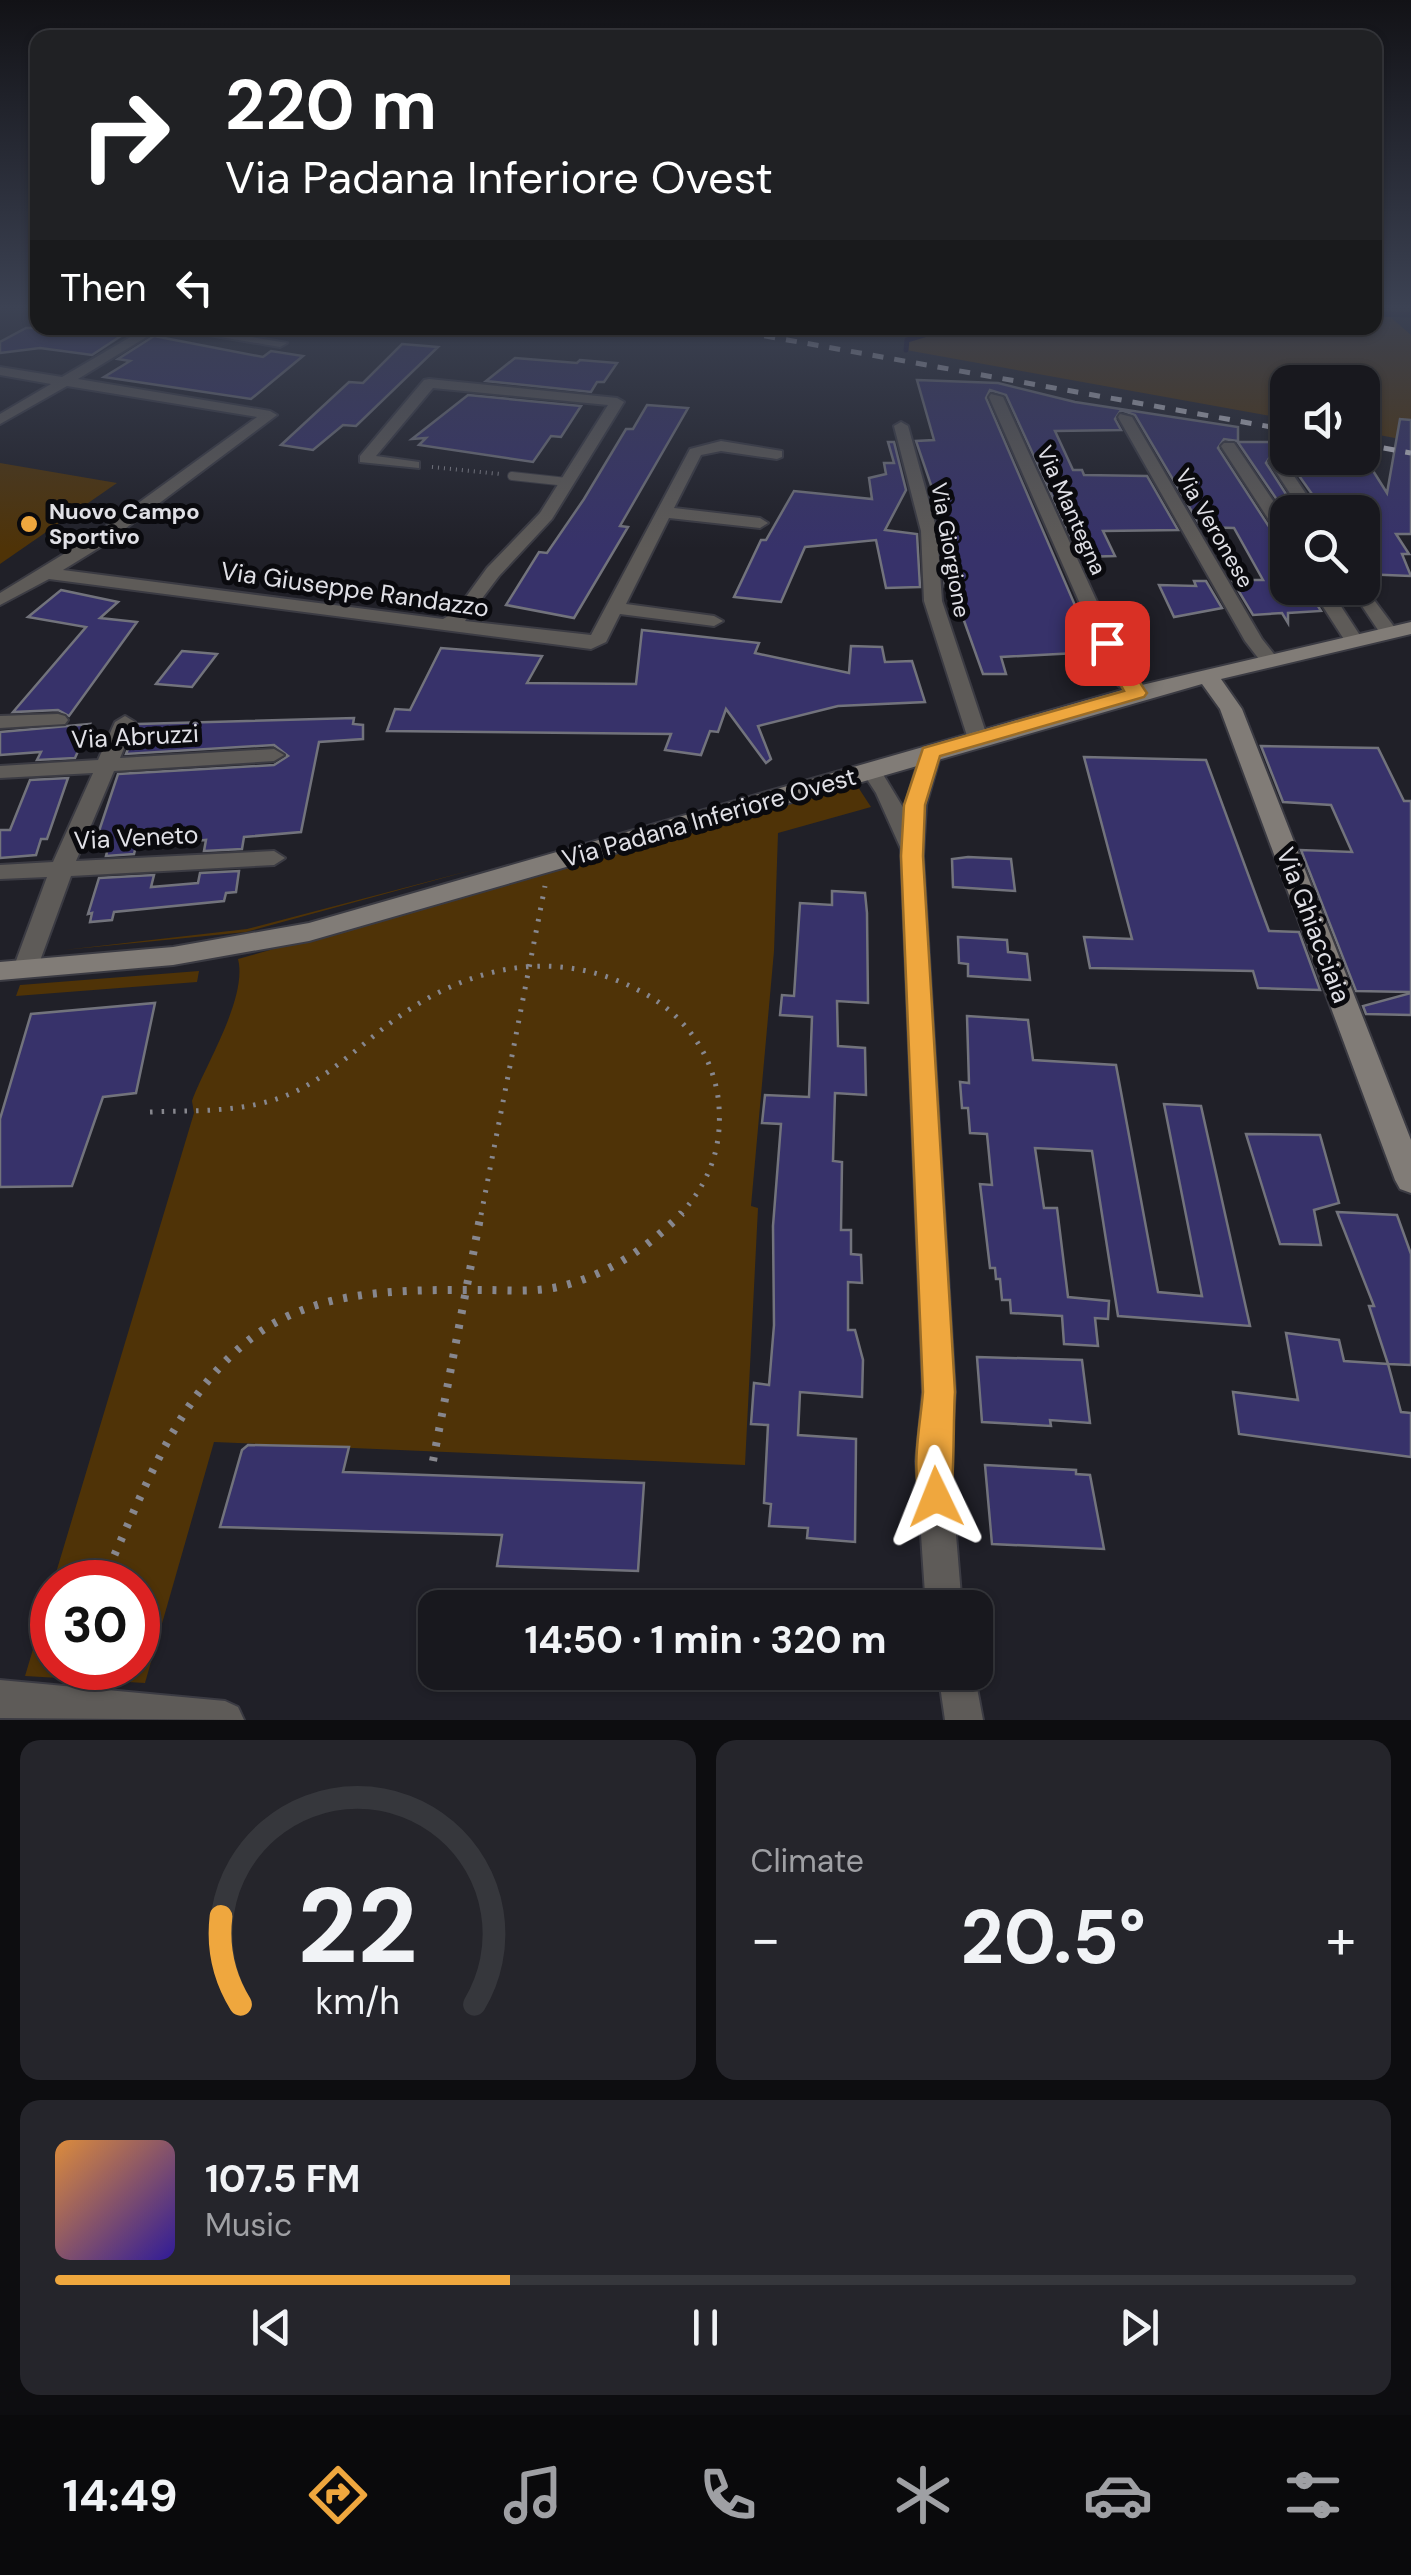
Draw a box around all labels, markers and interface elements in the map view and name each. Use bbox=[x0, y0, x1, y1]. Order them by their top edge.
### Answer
text: 220 m bbox=[225, 60, 437, 151]
icon: right bbox=[60, 70, 190, 200]
text: Via Padana Inferiore Ovest bbox=[225, 148, 773, 207]
icon: left bbox=[167, 260, 222, 315]
text: Then bbox=[60, 263, 147, 313]
map controls bbox=[1270, 365, 1380, 605]
button: sound bbox=[1270, 365, 1380, 475]
street label: Via Mantegna bbox=[1030, 441, 1113, 579]
street label: Via Veronese bbox=[1169, 463, 1260, 593]
street label: Via Giorgione bbox=[924, 480, 977, 620]
button: search bbox=[1270, 495, 1380, 605]
place label: Nuovo Campo Sportivo bbox=[49, 497, 200, 551]
marker: Nuovo Campo Sportivo bbox=[18, 513, 40, 535]
street label: Via Giuseppe Randazzo bbox=[219, 554, 491, 625]
pin bbox=[1065, 601, 1150, 686]
icon: arrive bbox=[1080, 616, 1135, 671]
street label: Via Abruzzi bbox=[70, 717, 200, 756]
street label: Via Padana Inferiore Ovest bbox=[558, 760, 860, 875]
street label: Via Veneto bbox=[73, 818, 199, 857]
street label: Via Ghiacciaia bbox=[1269, 843, 1358, 1008]
position arrow bbox=[884, 1445, 988, 1549]
speed limit sign: 30 bbox=[30, 1560, 160, 1690]
text: 14:50 · 1 min · 320 m bbox=[525, 1615, 886, 1665]
text: Climate bbox=[751, 1840, 864, 1882]
text: 22 bbox=[298, 1859, 418, 1994]
text: 20.5° bbox=[960, 1889, 1146, 1986]
text: − bbox=[751, 1903, 781, 1975]
text: + bbox=[1326, 1903, 1356, 1975]
text: km/h bbox=[316, 1979, 400, 2025]
text: 107.5 FM bbox=[205, 2154, 360, 2204]
text: Music bbox=[205, 2204, 292, 2246]
icon: previous bbox=[244, 2300, 299, 2355]
icon: pause bbox=[678, 2300, 733, 2355]
icon: next bbox=[1112, 2300, 1167, 2355]
icon: directions bbox=[303, 2460, 373, 2530]
icon: music bbox=[498, 2460, 568, 2530]
icon: phone bbox=[693, 2460, 763, 2530]
icon: climate bbox=[888, 2460, 958, 2530]
icon: car bbox=[1083, 2460, 1153, 2530]
icon: filters bbox=[1278, 2460, 1348, 2530]
text: 14:49 bbox=[63, 2466, 177, 2525]

